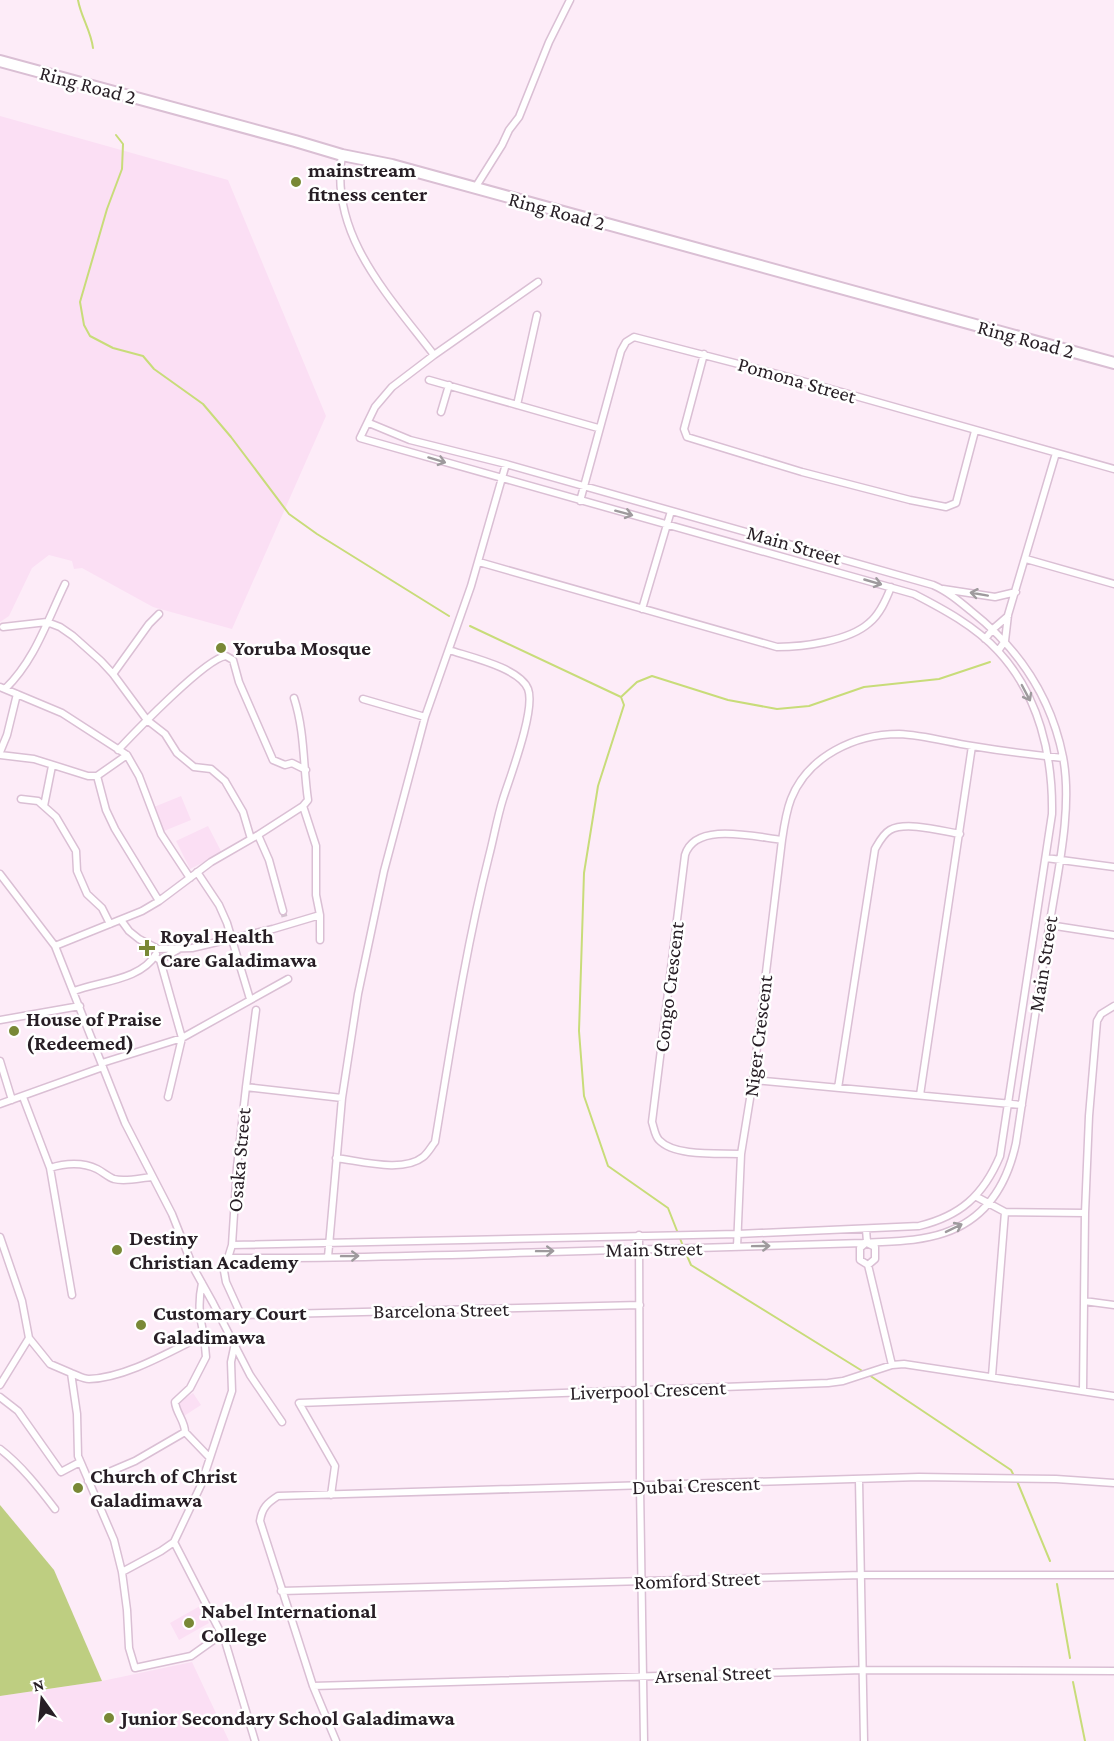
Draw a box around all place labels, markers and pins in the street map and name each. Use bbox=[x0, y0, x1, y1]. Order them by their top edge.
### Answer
place label: mainstream fitness center bbox=[308, 158, 428, 206]
marker: mainstream fitness center bbox=[289, 175, 303, 189]
place label: Yoruba Mosque bbox=[233, 636, 371, 660]
marker: Yoruba Mosque bbox=[214, 641, 228, 655]
place label: Royal Health Care Galadimawa bbox=[160, 924, 318, 972]
marker: Royal Health Care Galadimawa bbox=[138, 939, 156, 957]
place label: House of Praise (Redeemed) bbox=[26, 1007, 162, 1055]
marker: House of Praise (Redeemed) bbox=[7, 1024, 21, 1038]
place label: Destiny Christian Academy bbox=[129, 1226, 299, 1274]
marker: Destiny Christian Academy bbox=[110, 1243, 124, 1257]
place label: Customary Court Galadimawa bbox=[153, 1301, 307, 1349]
marker: Customary Court Galadimawa bbox=[134, 1318, 148, 1332]
place label: Church of Christ Galadimawa bbox=[90, 1464, 238, 1512]
marker: Church of Christ Galadimawa bbox=[71, 1481, 85, 1495]
place label: Nabel International College bbox=[201, 1599, 377, 1647]
marker: Nabel International College bbox=[182, 1616, 196, 1630]
place label: Junior Secondary School Galadimawa bbox=[119, 1706, 455, 1730]
marker: Junior Secondary School Galadimawa bbox=[102, 1711, 116, 1725]

